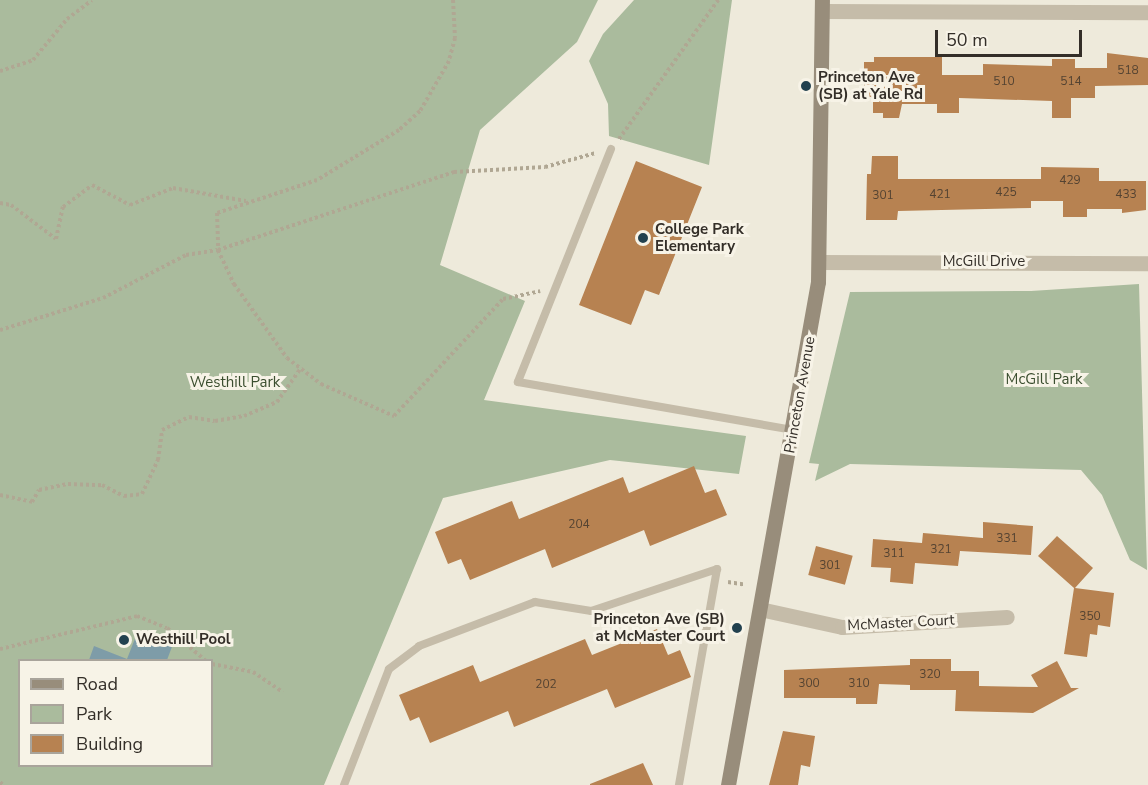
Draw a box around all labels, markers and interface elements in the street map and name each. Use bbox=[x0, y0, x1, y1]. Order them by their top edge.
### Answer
scale bar bbox=[938, 18, 1085, 56]
text: 50 m bbox=[946, 28, 988, 52]
house number: 518 bbox=[1117, 64, 1139, 78]
place label: Princeton Ave (SB) at Yale Rd bbox=[818, 68, 923, 103]
house number: 510 bbox=[993, 75, 1015, 89]
house number: 514 bbox=[1060, 75, 1082, 89]
marker: Princeton Ave (SB) at Yale Rd bbox=[799, 79, 813, 93]
house number: 429 bbox=[1059, 174, 1081, 188]
house number: 425 bbox=[995, 186, 1017, 200]
house number: 421 bbox=[929, 188, 951, 202]
house number: 433 bbox=[1115, 188, 1137, 202]
house number: 301 bbox=[872, 189, 894, 203]
place label: College Park Elementary bbox=[655, 220, 744, 255]
marker: College Park Elementary bbox=[636, 231, 650, 245]
street label: McGill Drive bbox=[943, 253, 1025, 271]
street label: Princeton Avenue bbox=[781, 335, 819, 455]
park label: McGill Park bbox=[1006, 371, 1082, 389]
park label: Westhill Park bbox=[190, 374, 280, 392]
house number: 204 bbox=[568, 518, 590, 532]
house number: 331 bbox=[996, 532, 1018, 546]
house number: 321 bbox=[930, 543, 952, 557]
house number: 311 bbox=[883, 547, 905, 561]
house number: 301 bbox=[819, 559, 841, 573]
place label: Princeton Ave (SB) at McMaster Court bbox=[594, 610, 725, 645]
house number: 350 bbox=[1079, 610, 1101, 624]
street label: McMaster Court bbox=[847, 611, 955, 635]
marker: Princeton Ave (SB) at McMaster Court bbox=[730, 621, 744, 635]
place label: Westhill Pool bbox=[136, 631, 231, 649]
marker: Westhill Pool bbox=[117, 633, 131, 647]
legend bbox=[18, 659, 213, 767]
house number: 320 bbox=[919, 668, 941, 682]
text: Road bbox=[76, 672, 118, 696]
house number: 300 bbox=[798, 677, 820, 691]
house number: 310 bbox=[848, 677, 870, 691]
house number: 202 bbox=[535, 678, 557, 692]
text: Park bbox=[76, 702, 112, 726]
text: Building bbox=[76, 732, 143, 756]

